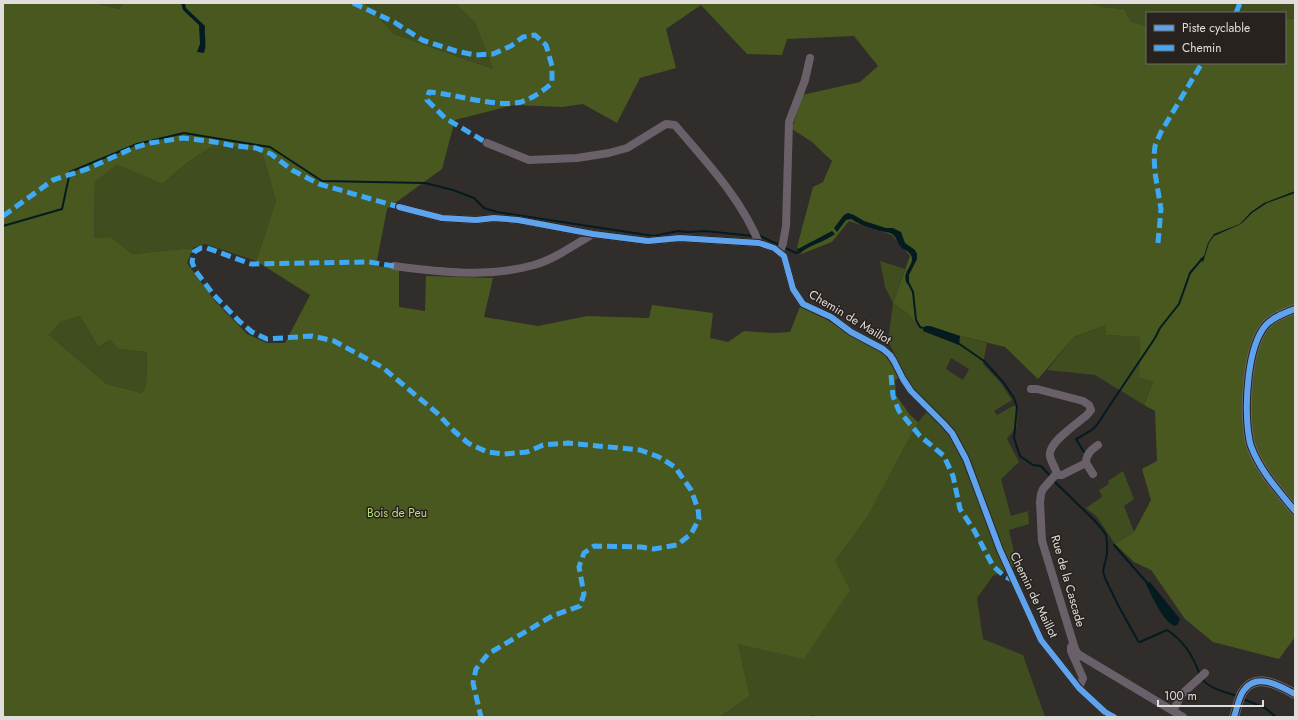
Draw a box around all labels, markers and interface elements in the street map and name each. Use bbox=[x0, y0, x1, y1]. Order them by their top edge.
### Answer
legend bbox=[1146, 12, 1286, 64]
text: Piste cyclable bbox=[1182, 19, 1250, 37]
text: Chemin bbox=[1182, 39, 1221, 57]
street label: Chemin de Maillot bbox=[805, 285, 895, 349]
park label: Bois de Peu bbox=[367, 504, 427, 522]
street label: Rue de la Cascade bbox=[1046, 533, 1090, 629]
street label: Chemin de Maillot bbox=[1005, 549, 1063, 641]
scale bar bbox=[1158, 682, 1263, 708]
text: 100 m bbox=[1164, 687, 1197, 705]

